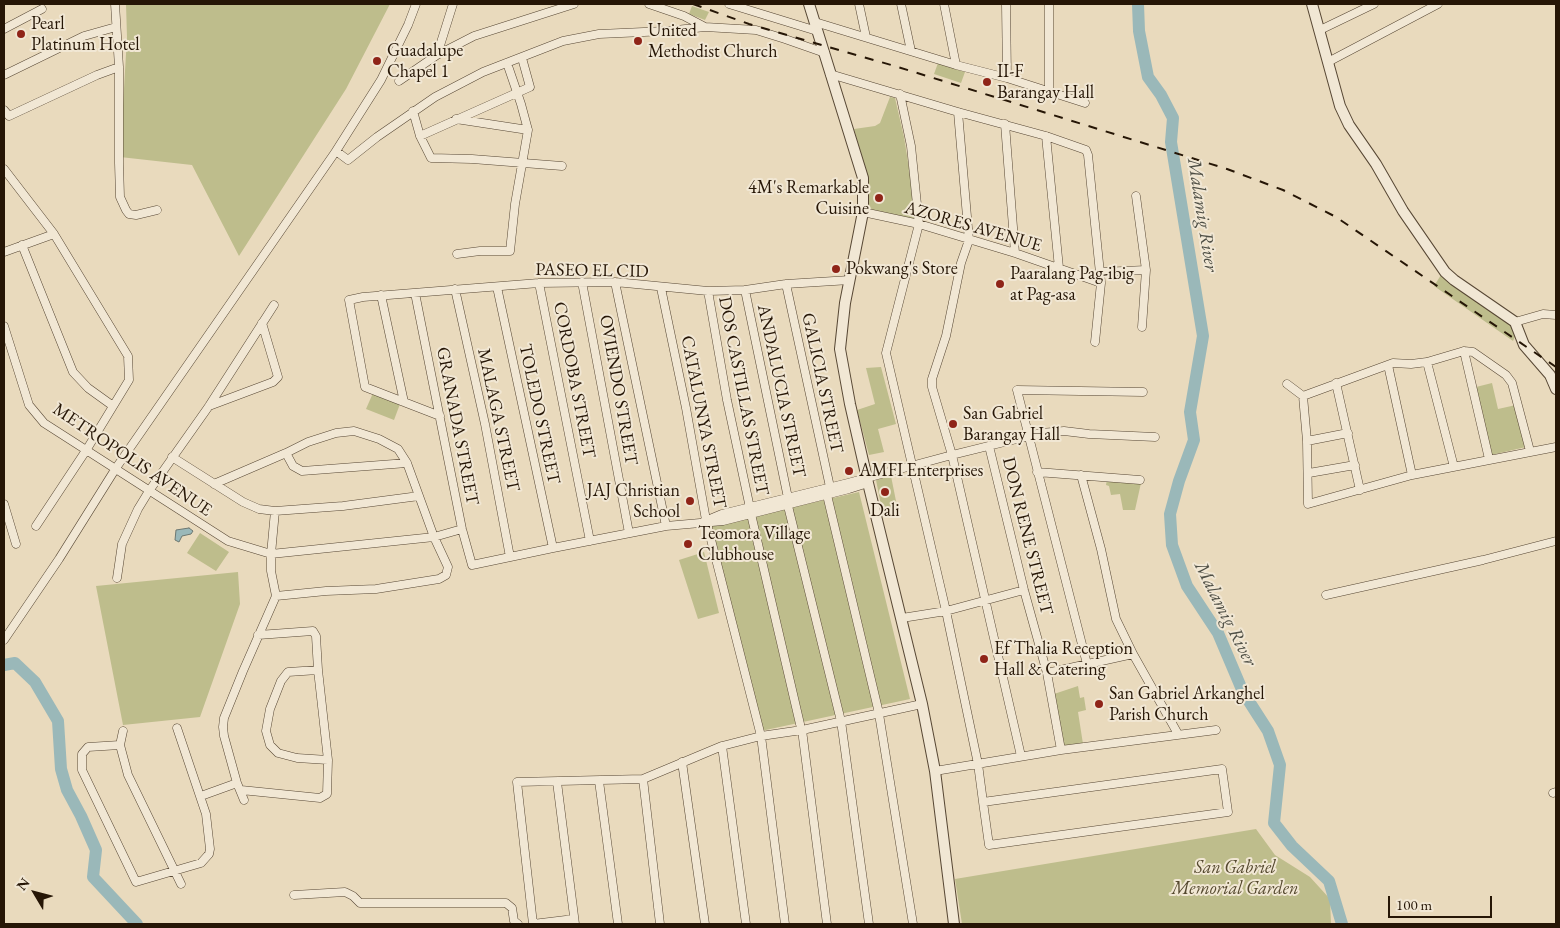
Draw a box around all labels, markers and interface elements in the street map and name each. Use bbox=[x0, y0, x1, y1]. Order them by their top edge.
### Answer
place label: Pearl Platinum Hotel bbox=[31, 13, 140, 56]
place label: United Methodist Church bbox=[648, 20, 777, 62]
marker: Pearl Platinum Hotel bbox=[15, 28, 27, 40]
marker: United Methodist Church bbox=[632, 35, 644, 47]
place label: Guadalupe Chapel 1 bbox=[387, 40, 463, 82]
marker: Guadalupe Chapel 1 bbox=[371, 55, 383, 67]
place label: II-F Barangay Hall bbox=[997, 61, 1094, 104]
marker: II-F Barangay Hall bbox=[981, 76, 993, 88]
water label: Malamig River bbox=[1182, 157, 1222, 273]
place label: 4M's Remarkable Cuisine bbox=[748, 177, 869, 220]
marker: 4M's Remarkable Cuisine bbox=[873, 192, 885, 204]
street label: AZORES AVENUE bbox=[902, 197, 1044, 257]
place label: Pokwang's Store bbox=[846, 258, 958, 280]
street label: PASEO EL CID bbox=[535, 259, 649, 283]
marker: Pokwang's Store bbox=[830, 263, 842, 275]
place label: Paaralang Pag-ibig at Pag-asa bbox=[1010, 263, 1134, 306]
marker: Paaralang Pag-ibig at Pag-asa bbox=[994, 278, 1006, 290]
street label: DOS CASTILLAS STREET bbox=[713, 295, 773, 497]
street label: CORDOBA STREET bbox=[548, 300, 600, 460]
street label: ANDALUCIA STREET bbox=[752, 302, 810, 480]
street label: GALICIA STREET bbox=[797, 311, 847, 455]
street label: OVIENDO STREET bbox=[594, 313, 642, 467]
street label: CATALUNYA STREET bbox=[676, 334, 730, 510]
street label: TOLEDO STREET bbox=[514, 342, 564, 486]
street label: GRANADA STREET bbox=[431, 345, 483, 507]
street label: MALAGA STREET bbox=[472, 346, 524, 494]
street label: METROPOLIS AVENUE bbox=[48, 399, 216, 521]
place label: San Gabriel Barangay Hall bbox=[963, 403, 1060, 446]
marker: San Gabriel Barangay Hall bbox=[947, 418, 959, 430]
street label: DON RENE STREET bbox=[997, 455, 1057, 617]
place label: AMFI Enterprises bbox=[859, 460, 983, 482]
marker: AMFI Enterprises bbox=[843, 465, 855, 477]
place label: JAJ Christian School bbox=[587, 480, 680, 522]
marker: Dali bbox=[879, 486, 891, 498]
marker: JAJ Christian School bbox=[684, 495, 696, 507]
place label: Dali bbox=[870, 500, 900, 522]
place label: Teomora Village Clubhouse bbox=[698, 523, 810, 566]
marker: Teomora Village Clubhouse bbox=[682, 538, 694, 550]
water label: Malamig River bbox=[1189, 558, 1261, 670]
place label: Ef Thalia Reception Hall & Catering bbox=[994, 638, 1133, 681]
marker: Ef Thalia Reception Hall & Catering bbox=[978, 653, 990, 665]
place label: San Gabriel Arkanghel Parish Church bbox=[1109, 683, 1265, 726]
marker: San Gabriel Arkanghel Parish Church bbox=[1093, 698, 1105, 710]
park label: San Gabriel Memorial Garden bbox=[1172, 857, 1298, 900]
north arrow bbox=[10, 868, 60, 918]
text: N bbox=[12, 874, 34, 894]
scale bar bbox=[1390, 886, 1494, 918]
text: 100 m bbox=[1396, 895, 1432, 914]

